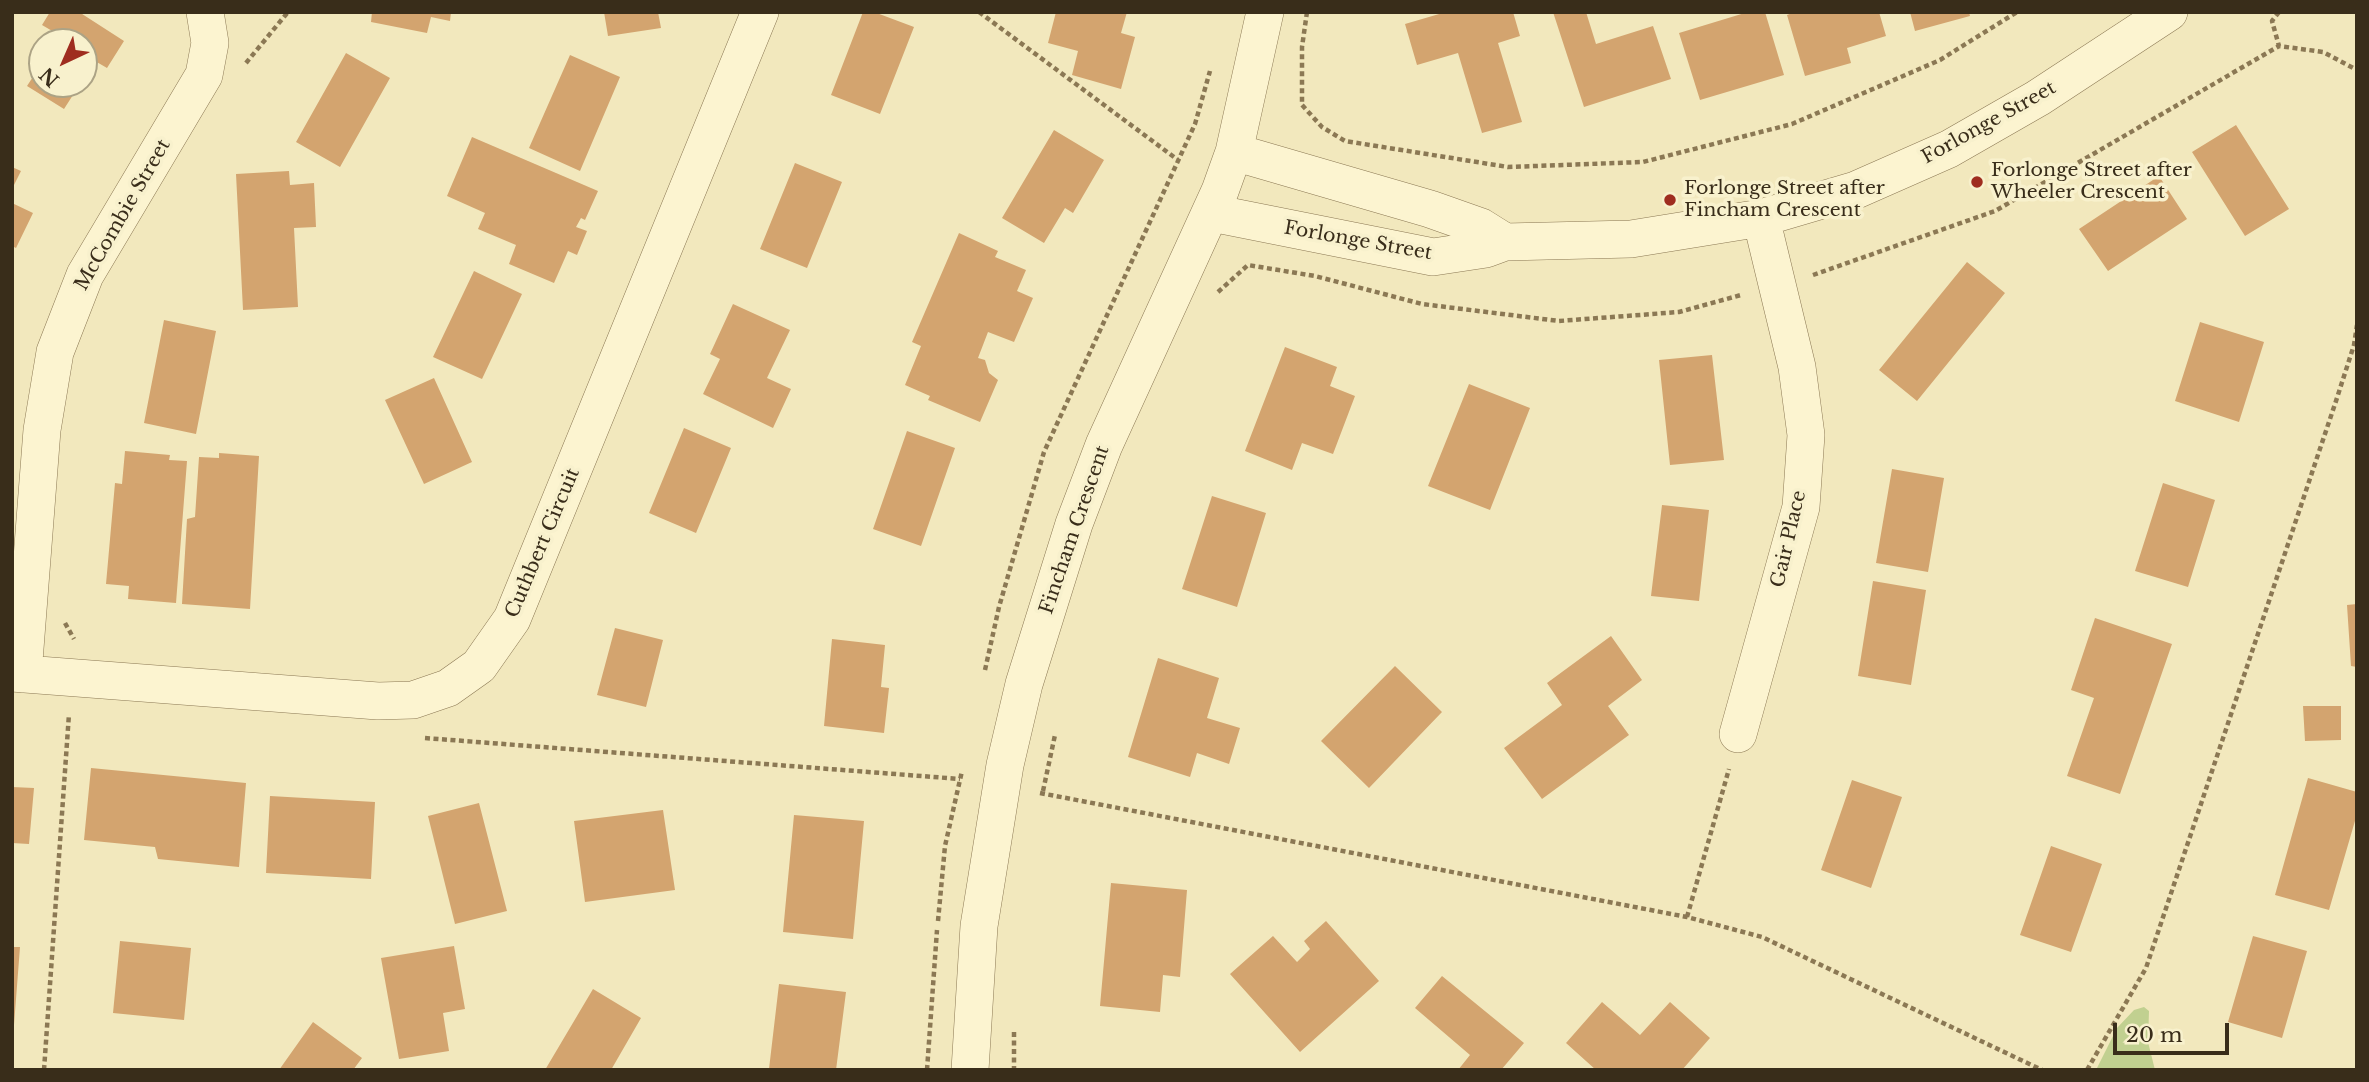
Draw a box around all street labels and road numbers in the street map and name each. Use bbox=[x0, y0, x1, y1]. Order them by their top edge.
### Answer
street label: Forlonge Street bbox=[1918, 77, 2060, 169]
street label: McCombie Street bbox=[70, 135, 176, 295]
street label: Forlonge Street bbox=[1282, 217, 1434, 265]
street label: Fincham Crescent bbox=[1035, 443, 1115, 617]
street label: Cuthbert Circuit bbox=[501, 465, 585, 621]
street label: Gair Place bbox=[1767, 488, 1811, 590]

